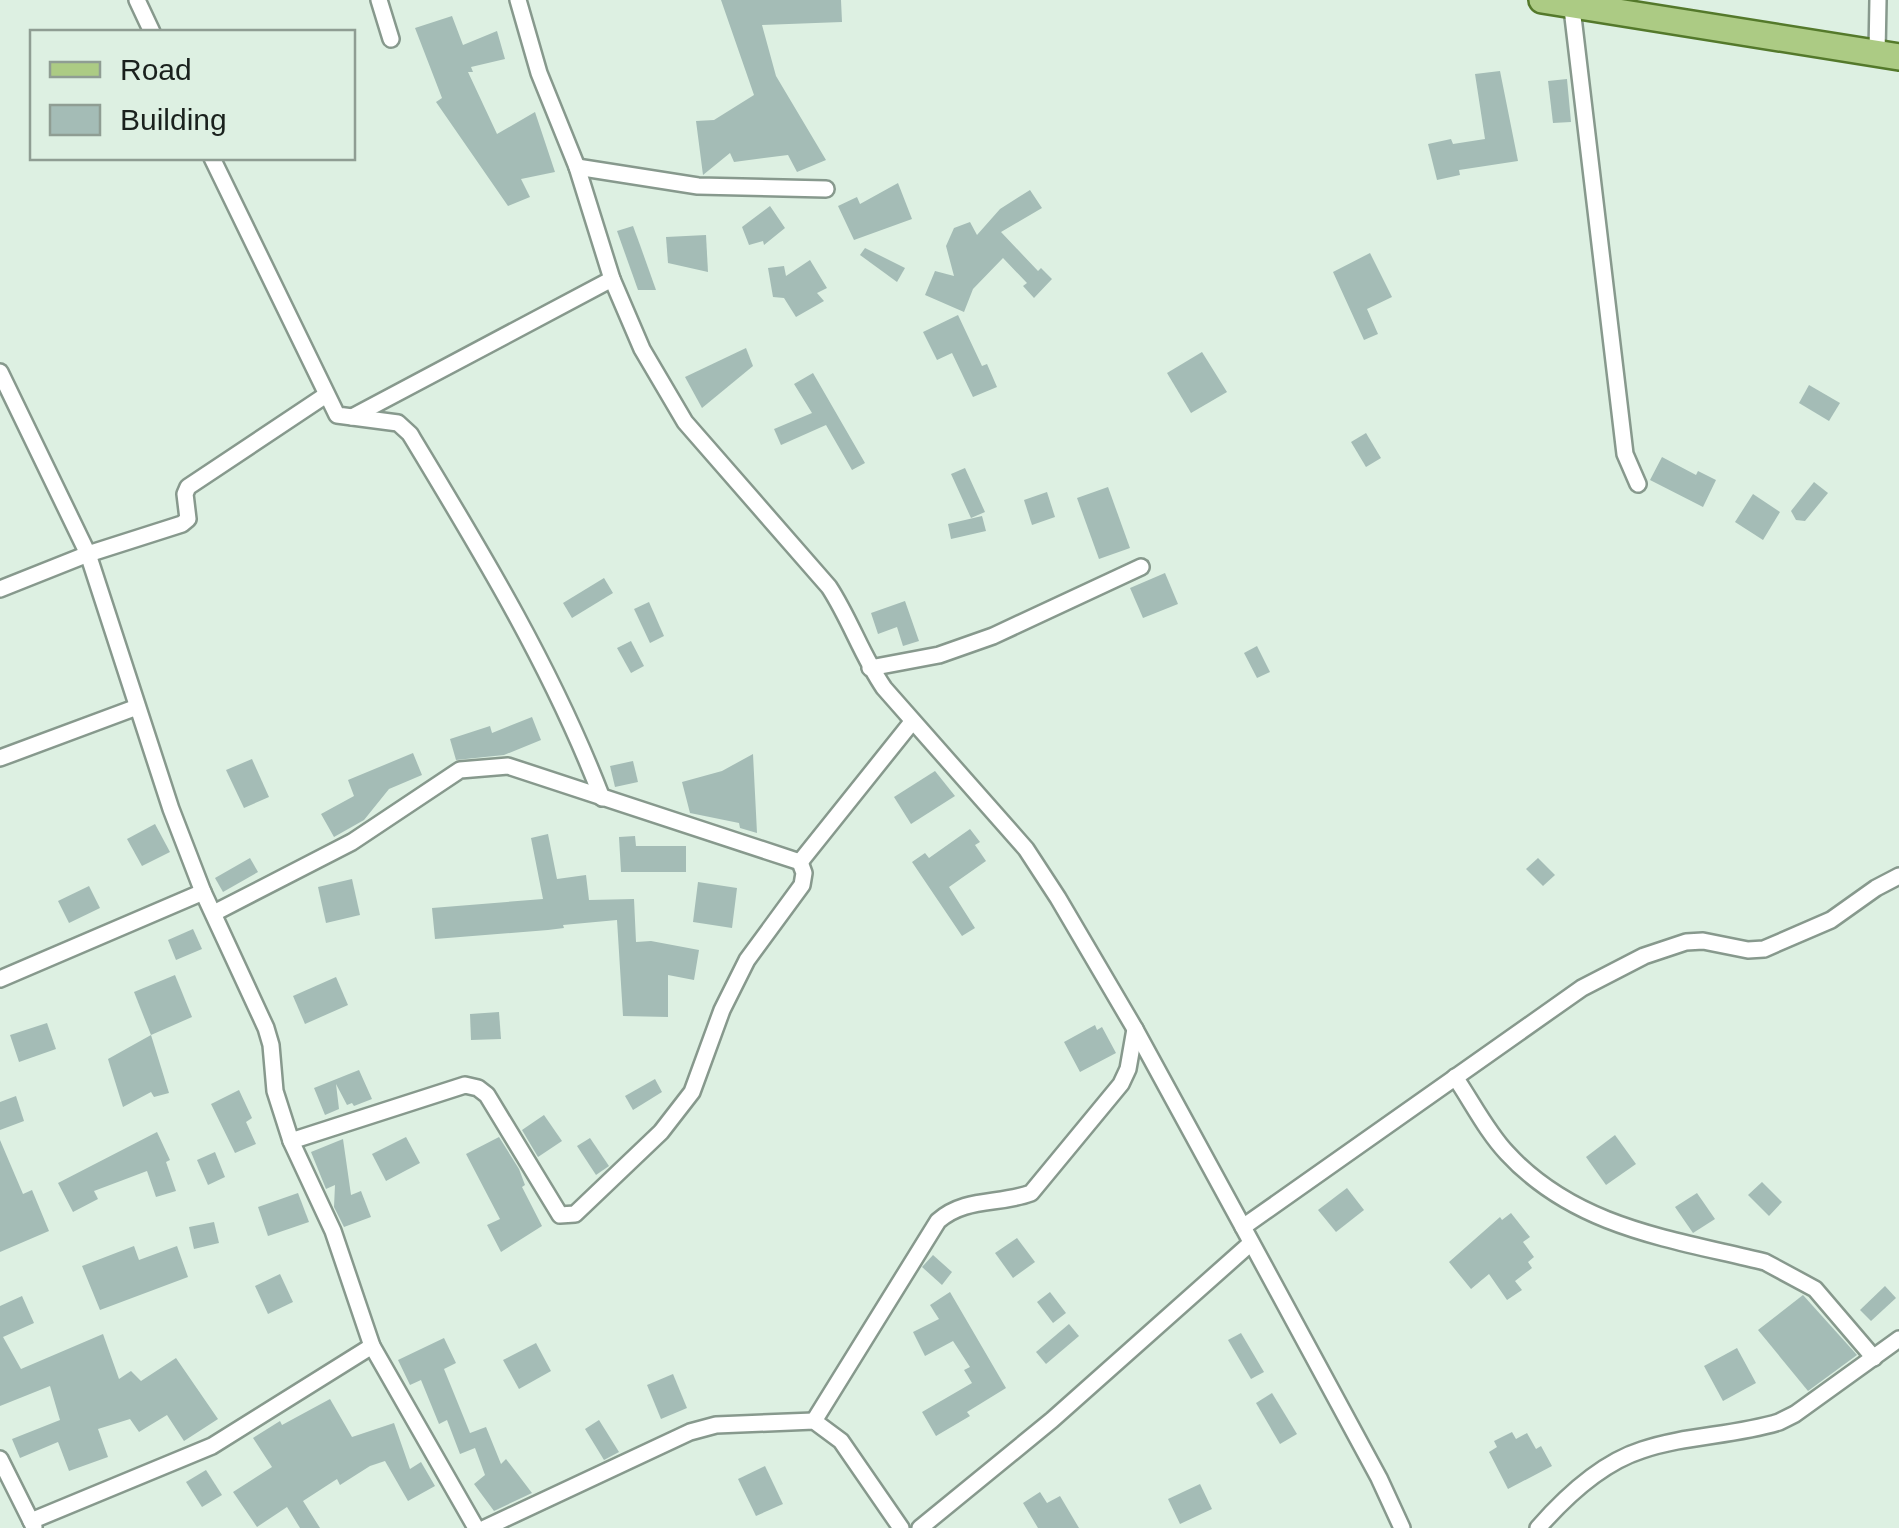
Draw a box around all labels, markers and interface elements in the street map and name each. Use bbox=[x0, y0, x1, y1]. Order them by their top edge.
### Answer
legend bbox=[30, 30, 355, 160]
text: Road bbox=[120, 53, 192, 86]
text: Building bbox=[120, 103, 227, 136]

